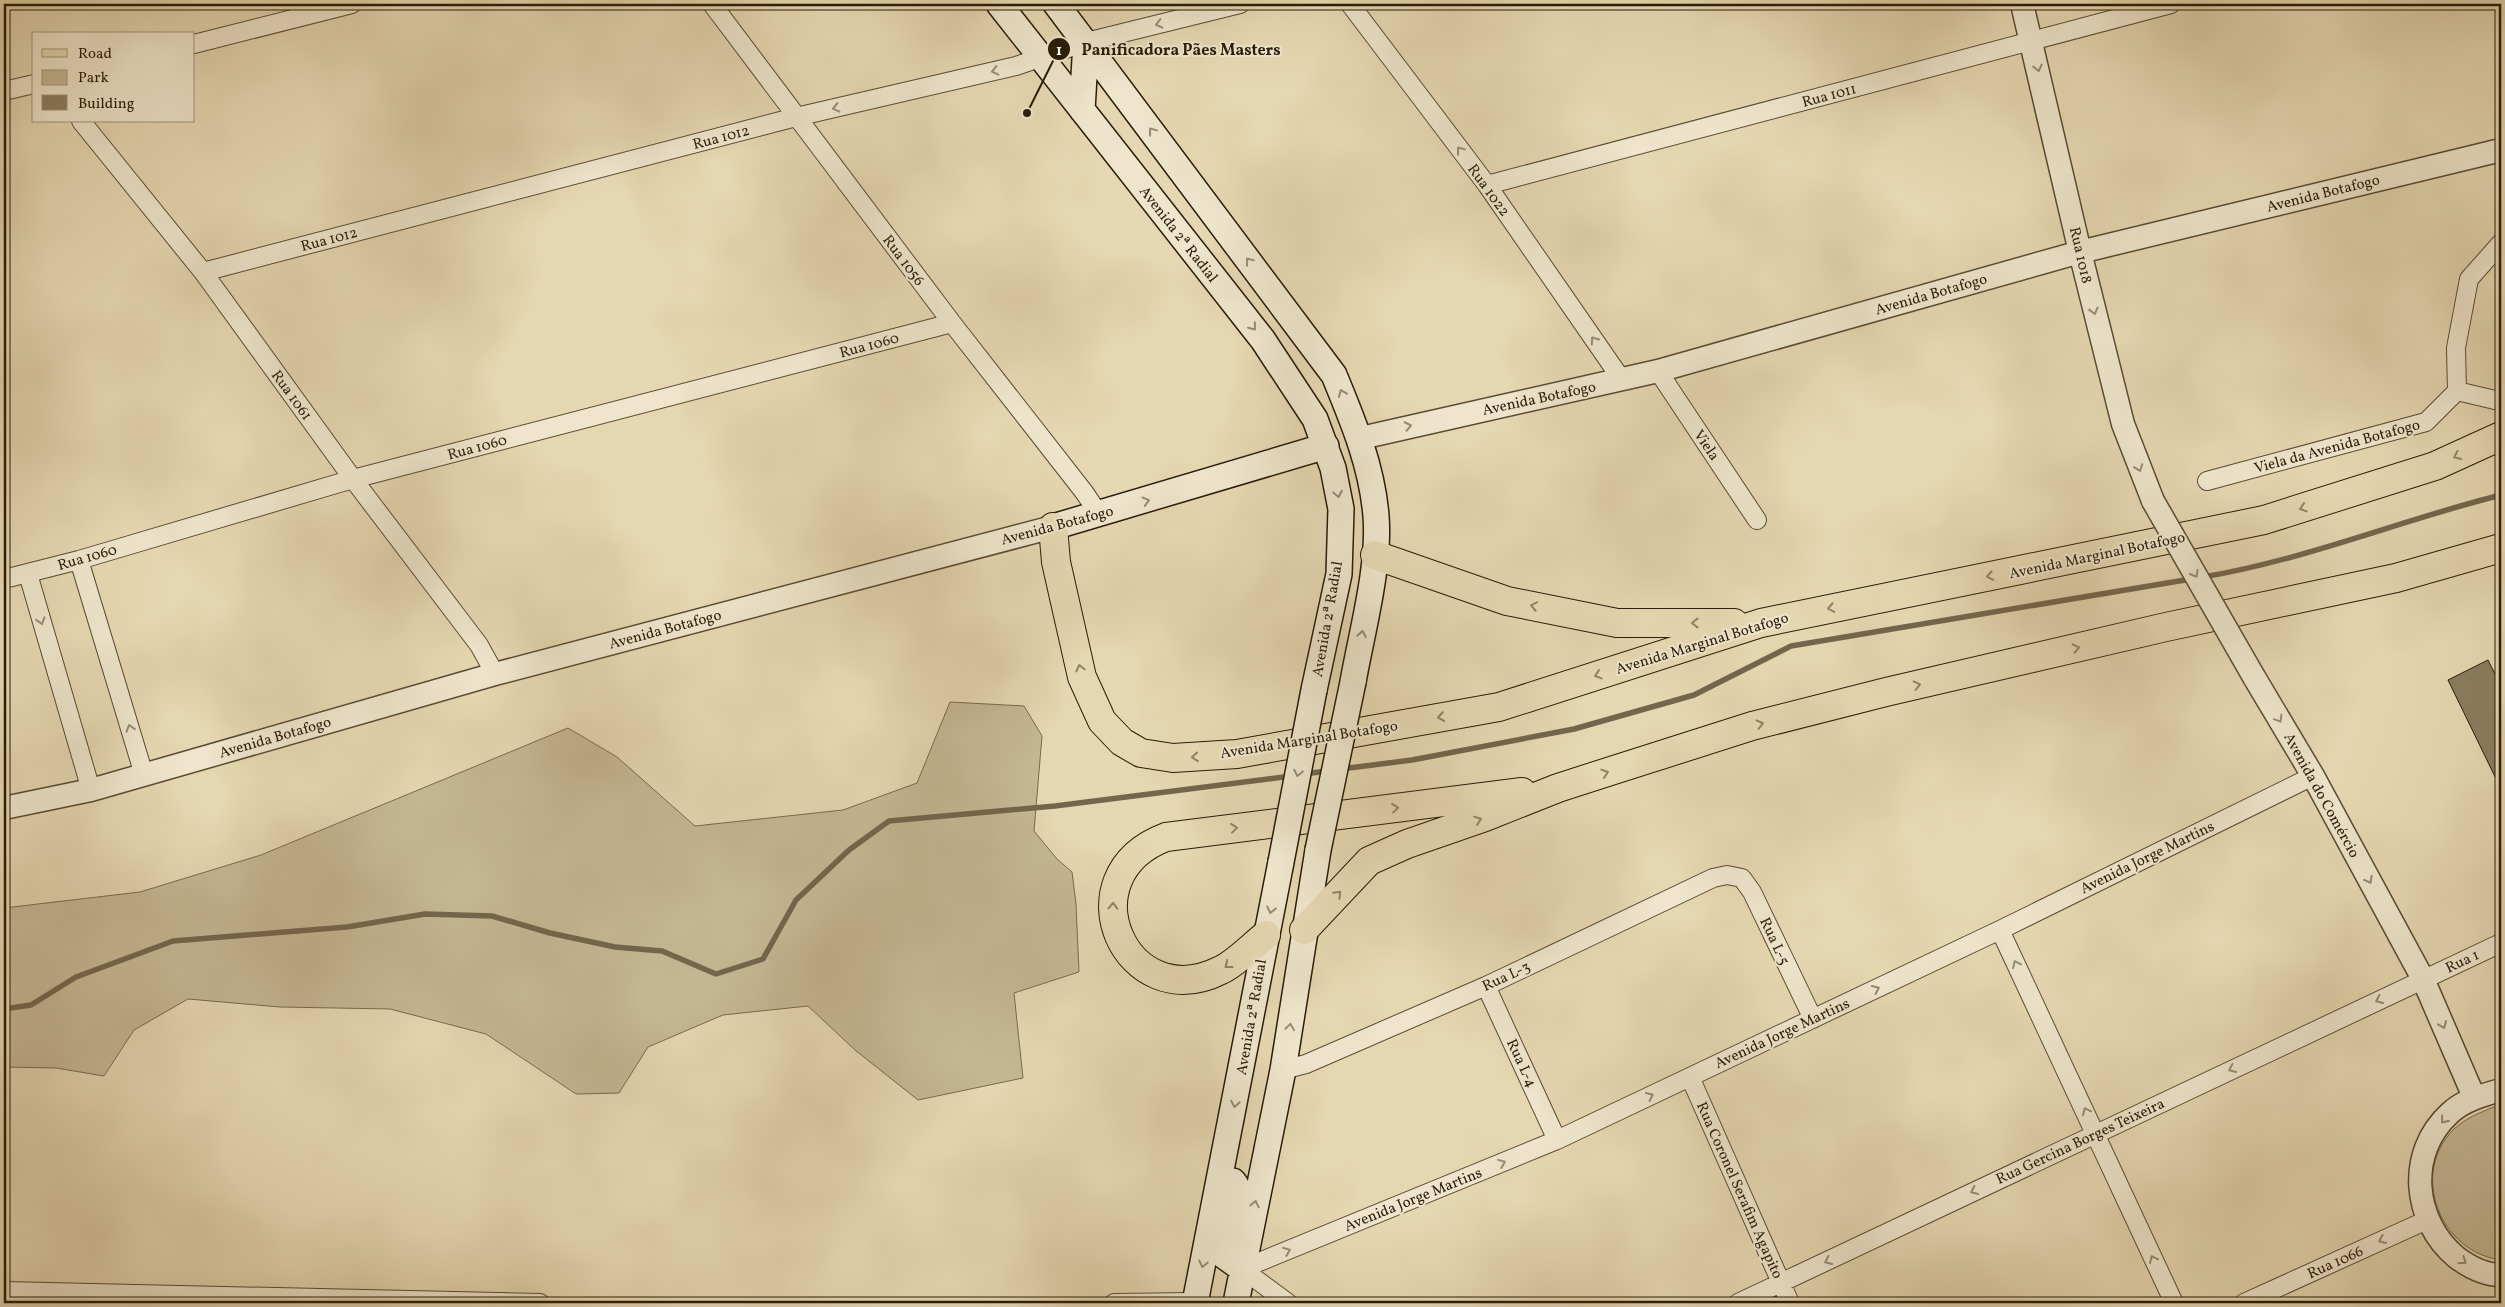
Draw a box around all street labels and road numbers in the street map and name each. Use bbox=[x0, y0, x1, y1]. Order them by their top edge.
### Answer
street label: Rua 1011 bbox=[1800, 79, 1859, 114]
street label: Rua 1012 bbox=[691, 121, 752, 156]
street label: Rua 1022 bbox=[1462, 160, 1514, 221]
street label: Avenida Botafogo bbox=[2265, 170, 2382, 219]
street label: Avenida 2ª Radial bbox=[1133, 182, 1222, 288]
street label: Rua 1012 bbox=[299, 223, 360, 258]
street label: Rua 1018 bbox=[2063, 225, 2096, 286]
street label: Rua 1056 bbox=[877, 231, 929, 291]
street label: Avenida Botafogo bbox=[1873, 269, 1990, 321]
street label: Rua 1060 bbox=[837, 328, 901, 364]
street label: Rua 1061 bbox=[265, 366, 316, 425]
street label: Avenida Botafogo bbox=[1481, 377, 1598, 422]
street label: Viela da Avenida Botafogo bbox=[2252, 415, 2423, 480]
street label: Viela bbox=[1688, 426, 1724, 465]
street label: Rua 1060 bbox=[445, 430, 509, 466]
street label: Avenida Botafogo bbox=[999, 501, 1116, 552]
street label: Avenida Marginal Botafogo bbox=[2007, 528, 2187, 585]
street label: Rua 1060 bbox=[55, 540, 120, 577]
street label: Avenida 2ª Radial bbox=[1308, 560, 1349, 679]
street label: Avenida Botafogo bbox=[607, 605, 724, 656]
street label: Avenida Marginal Botafogo bbox=[1614, 608, 1791, 681]
street label: Avenida Botafogo bbox=[217, 712, 334, 764]
street label: Avenida Marginal Botafogo bbox=[1219, 716, 1400, 765]
street label: Avenida do Comércio bbox=[2278, 729, 2364, 862]
street label: Avenida Jorge Martins bbox=[2077, 817, 2218, 900]
street label: Rua L-5 bbox=[1753, 914, 1794, 969]
street label: Rua 1 bbox=[2442, 945, 2483, 979]
street label: Rua L-3 bbox=[1479, 957, 1534, 998]
street label: Avenida 2ª Radial bbox=[1232, 958, 1273, 1077]
street label: Avenida Jorge Martins bbox=[1712, 994, 1854, 1075]
street label: Rua L-4 bbox=[1500, 1036, 1541, 1091]
street label: Rua Gercina Borges Teixeira bbox=[1993, 1094, 2168, 1191]
street label: Rua Coronel Serafim Agapito bbox=[1690, 1099, 1787, 1282]
street label: Avenida Jorge Martins bbox=[1342, 1163, 1486, 1238]
street label: Rua 1066 bbox=[2304, 1242, 2367, 1285]

